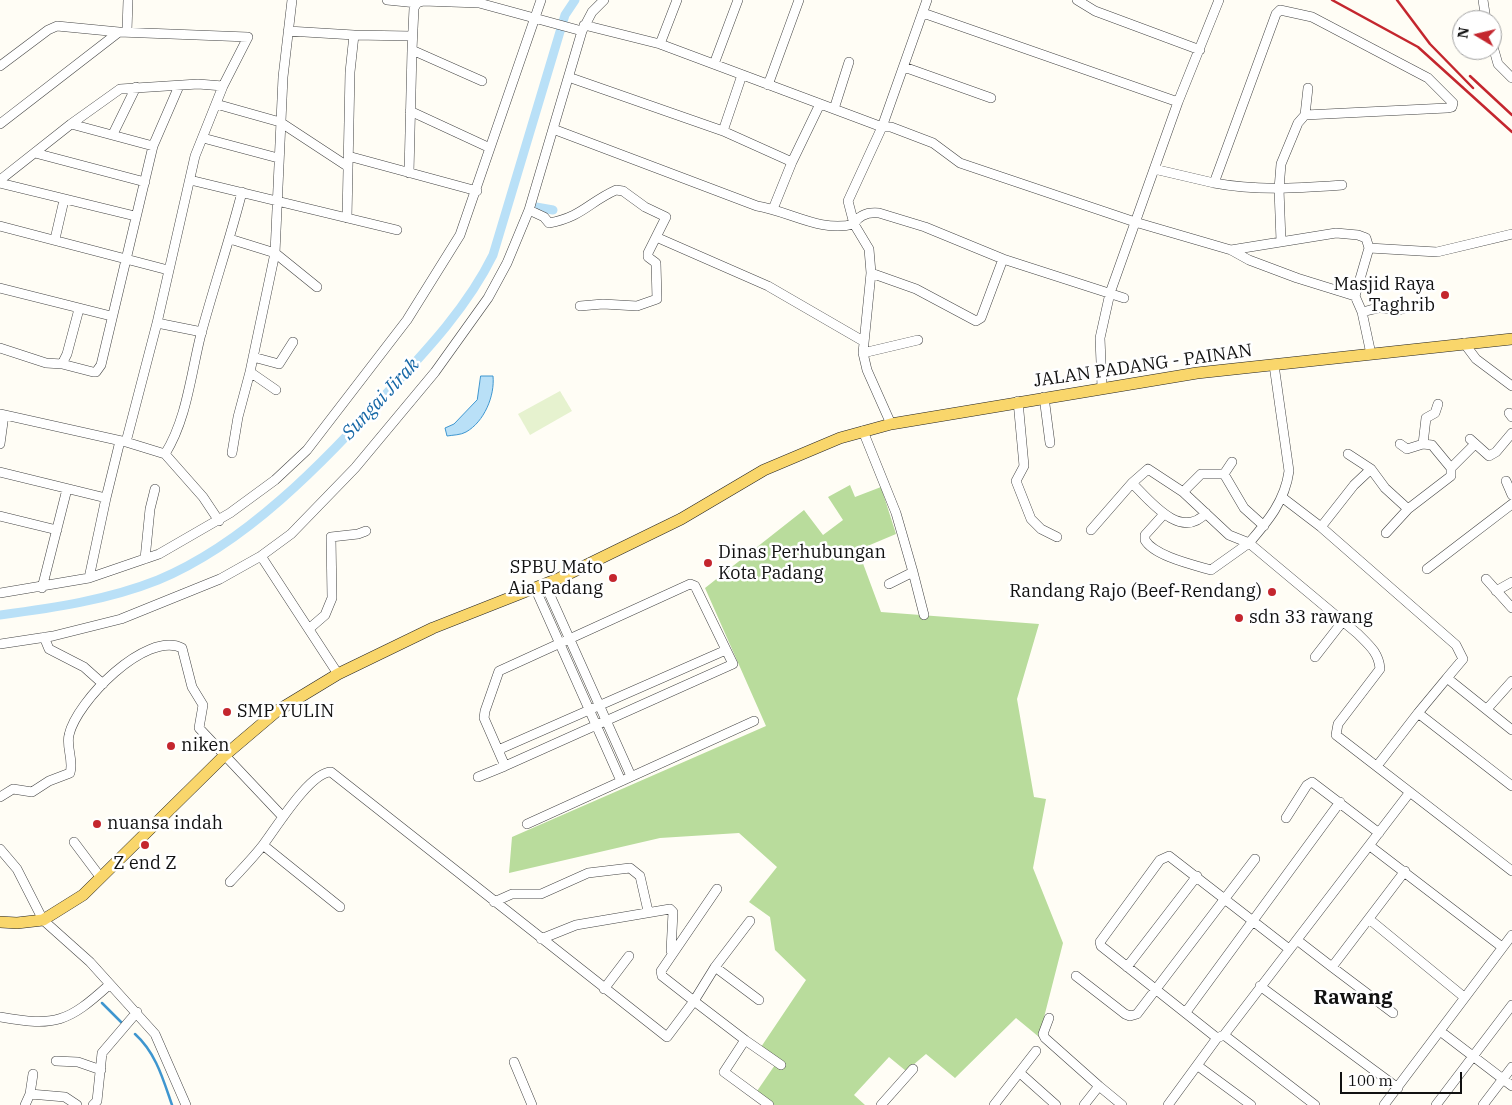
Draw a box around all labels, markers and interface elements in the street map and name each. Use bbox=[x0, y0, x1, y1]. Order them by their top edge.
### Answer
north arrow bbox=[1452, 10, 1502, 60]
text: N bbox=[1453, 26, 1473, 40]
place label: Masjid Raya Taghrib bbox=[1333, 274, 1435, 316]
marker: Masjid Raya Taghrib bbox=[1439, 289, 1451, 301]
street label: JALAN PADANG - PAINAN bbox=[1032, 340, 1254, 392]
water label: Sungai Jirak bbox=[337, 354, 425, 444]
place label: Dinas Perhubungan Kota Padang bbox=[718, 542, 886, 584]
place label: SPBU Mato Aia Padang bbox=[508, 557, 603, 600]
marker: Dinas Perhubungan Kota Padang bbox=[702, 557, 714, 569]
marker: SPBU Mato Aia Padang bbox=[607, 572, 619, 584]
place label: Randang Rajo (Beef-Rendang) bbox=[1009, 581, 1262, 603]
marker: Randang Rajo (Beef-Rendang) bbox=[1266, 586, 1278, 598]
place label: sdn 33 rawang bbox=[1249, 607, 1373, 629]
marker: sdn 33 rawang bbox=[1233, 612, 1245, 624]
place label: SMP YULIN bbox=[237, 701, 334, 723]
marker: SMP YULIN bbox=[221, 706, 233, 718]
place label: niken bbox=[181, 735, 230, 757]
marker: niken bbox=[165, 740, 177, 752]
place label: nuansa indah bbox=[107, 813, 223, 835]
marker: nuansa indah bbox=[91, 818, 103, 830]
marker: Z end Z bbox=[139, 839, 151, 851]
place label: Z end Z bbox=[113, 853, 177, 875]
district label: Rawang bbox=[1313, 986, 1393, 1010]
scale bar bbox=[1342, 1062, 1464, 1094]
text: 100 m bbox=[1348, 1071, 1393, 1090]

